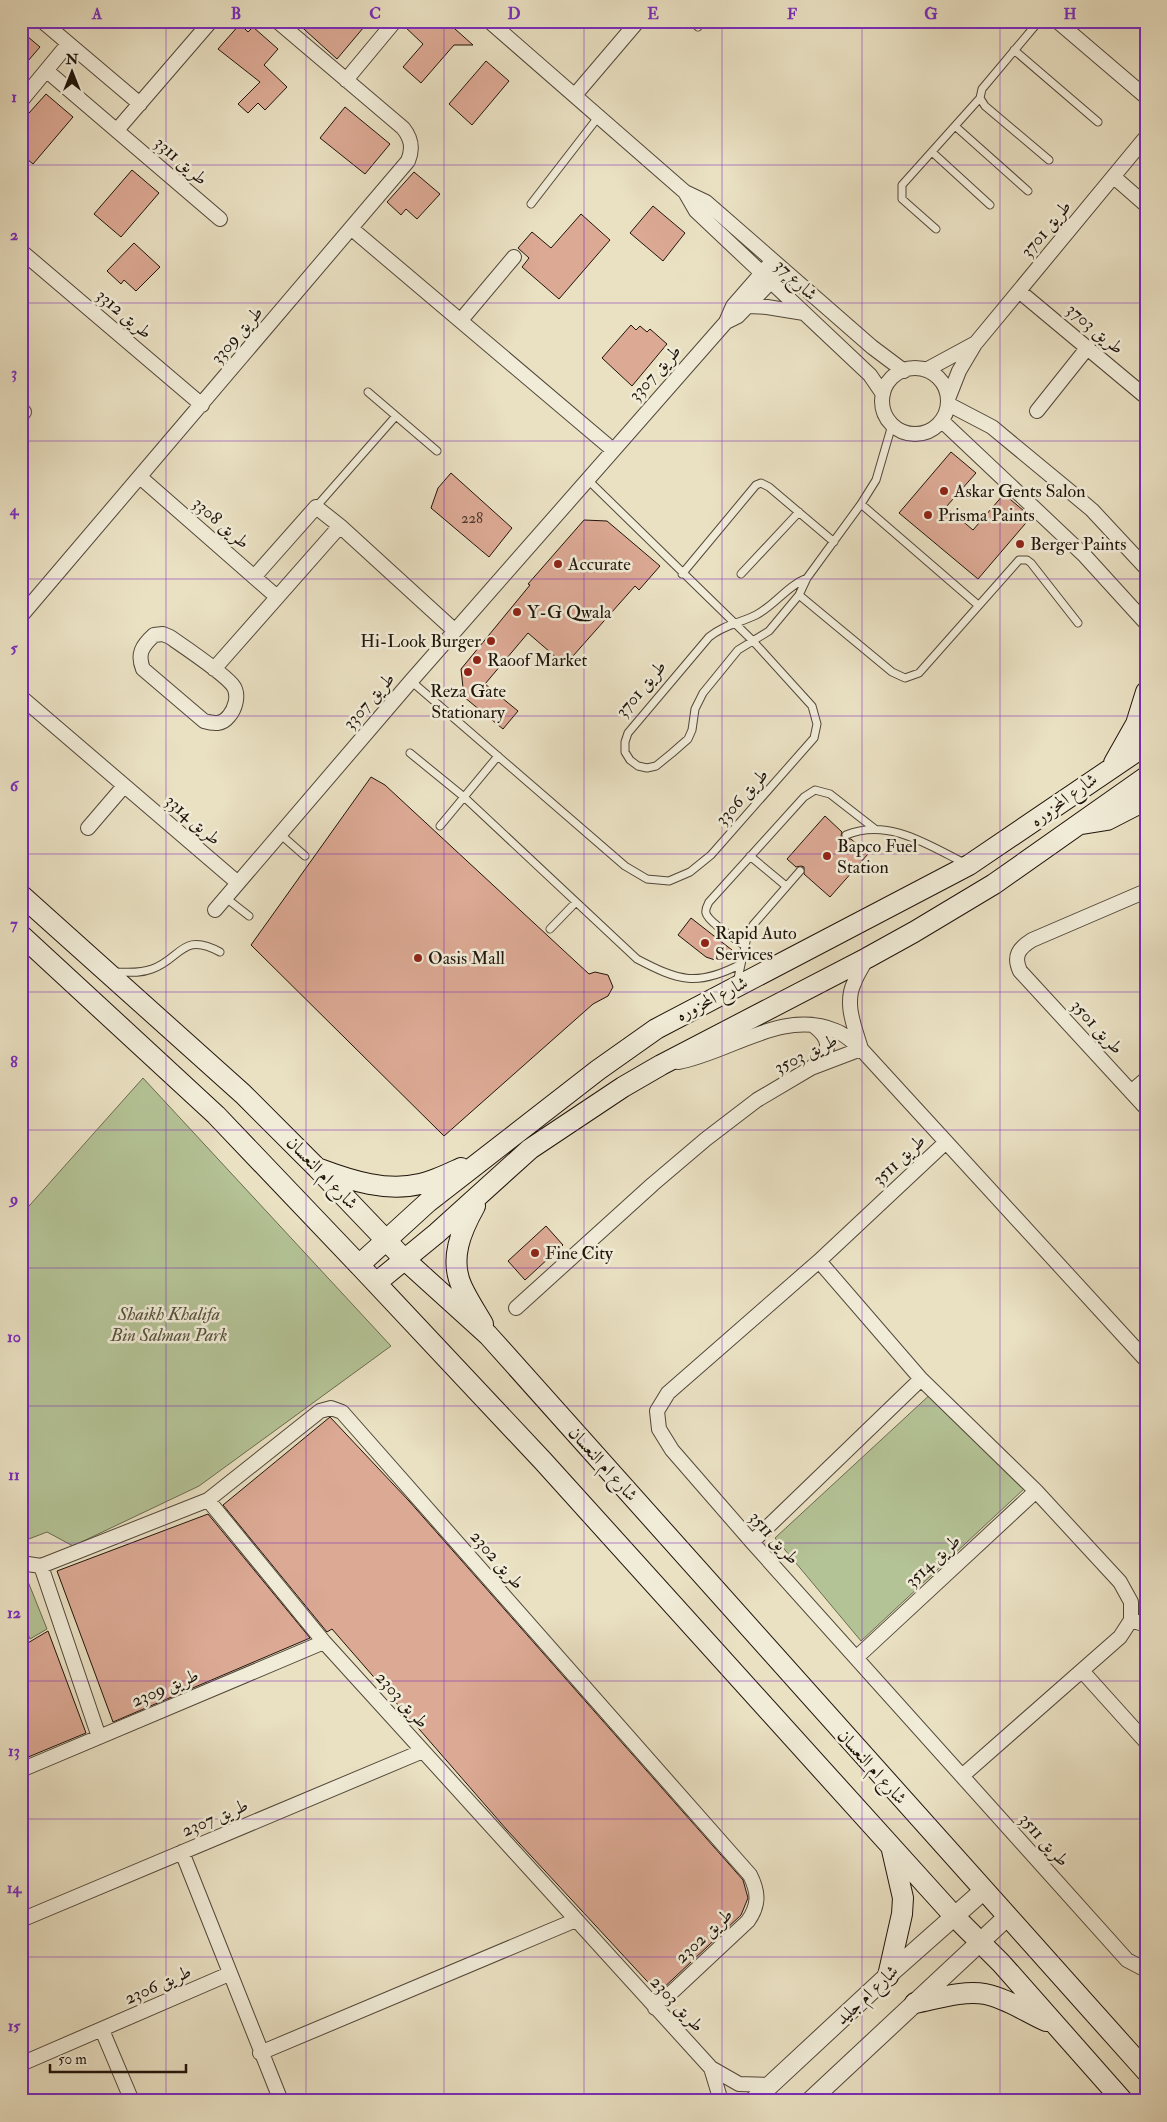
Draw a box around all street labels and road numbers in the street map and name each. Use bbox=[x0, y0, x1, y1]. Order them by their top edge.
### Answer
street label: طريق 3311 bbox=[150, 132, 212, 190]
street label: طريق 3701 bbox=[1016, 196, 1076, 262]
street label: شارع 37 bbox=[768, 254, 822, 308]
street label: طريق 3312 bbox=[91, 284, 157, 344]
street label: طريق 3703 bbox=[1062, 298, 1128, 360]
street label: طريق 3309 bbox=[206, 301, 268, 369]
street label: طريق 3307 bbox=[624, 340, 686, 406]
street label: طريق 3308 bbox=[188, 492, 254, 554]
street label: طريق 3701 bbox=[611, 656, 671, 722]
street label: طريق 3307 bbox=[338, 668, 400, 734]
street label: طريق 3306 bbox=[710, 764, 774, 830]
street label: شارع المحزوره bbox=[1026, 768, 1104, 835]
street label: طريق 3314 bbox=[160, 789, 226, 851]
street label: شارع المحزوره bbox=[672, 971, 753, 1030]
street label: طريق 3501 bbox=[1066, 995, 1128, 1059]
street label: طريق 3503 bbox=[771, 1029, 841, 1079]
street label: طريق 3511 bbox=[868, 1130, 930, 1190]
street label: شارع ام النعسان bbox=[278, 1131, 363, 1217]
street label: شارع ام النعسان bbox=[560, 1422, 643, 1509]
street label: طريق 3511 bbox=[744, 1506, 804, 1570]
street label: طريق 2302 bbox=[465, 1526, 529, 1594]
street label: طريق 3514 bbox=[900, 1530, 966, 1592]
street label: طريق 2309 bbox=[128, 1664, 202, 1712]
street label: طريق 2303 bbox=[370, 1667, 434, 1733]
street label: شارع ام النعسان bbox=[829, 1725, 912, 1812]
street label: طريق 2307 bbox=[178, 1794, 252, 1842]
street label: طريق 3511 bbox=[1014, 1808, 1074, 1872]
street label: طريق 2302 bbox=[670, 1903, 738, 1969]
street label: طريق 2306 bbox=[121, 1960, 195, 2010]
street label: شارع ام جليد bbox=[831, 1960, 906, 2033]
street label: طريق 2303 bbox=[645, 1971, 709, 2037]

